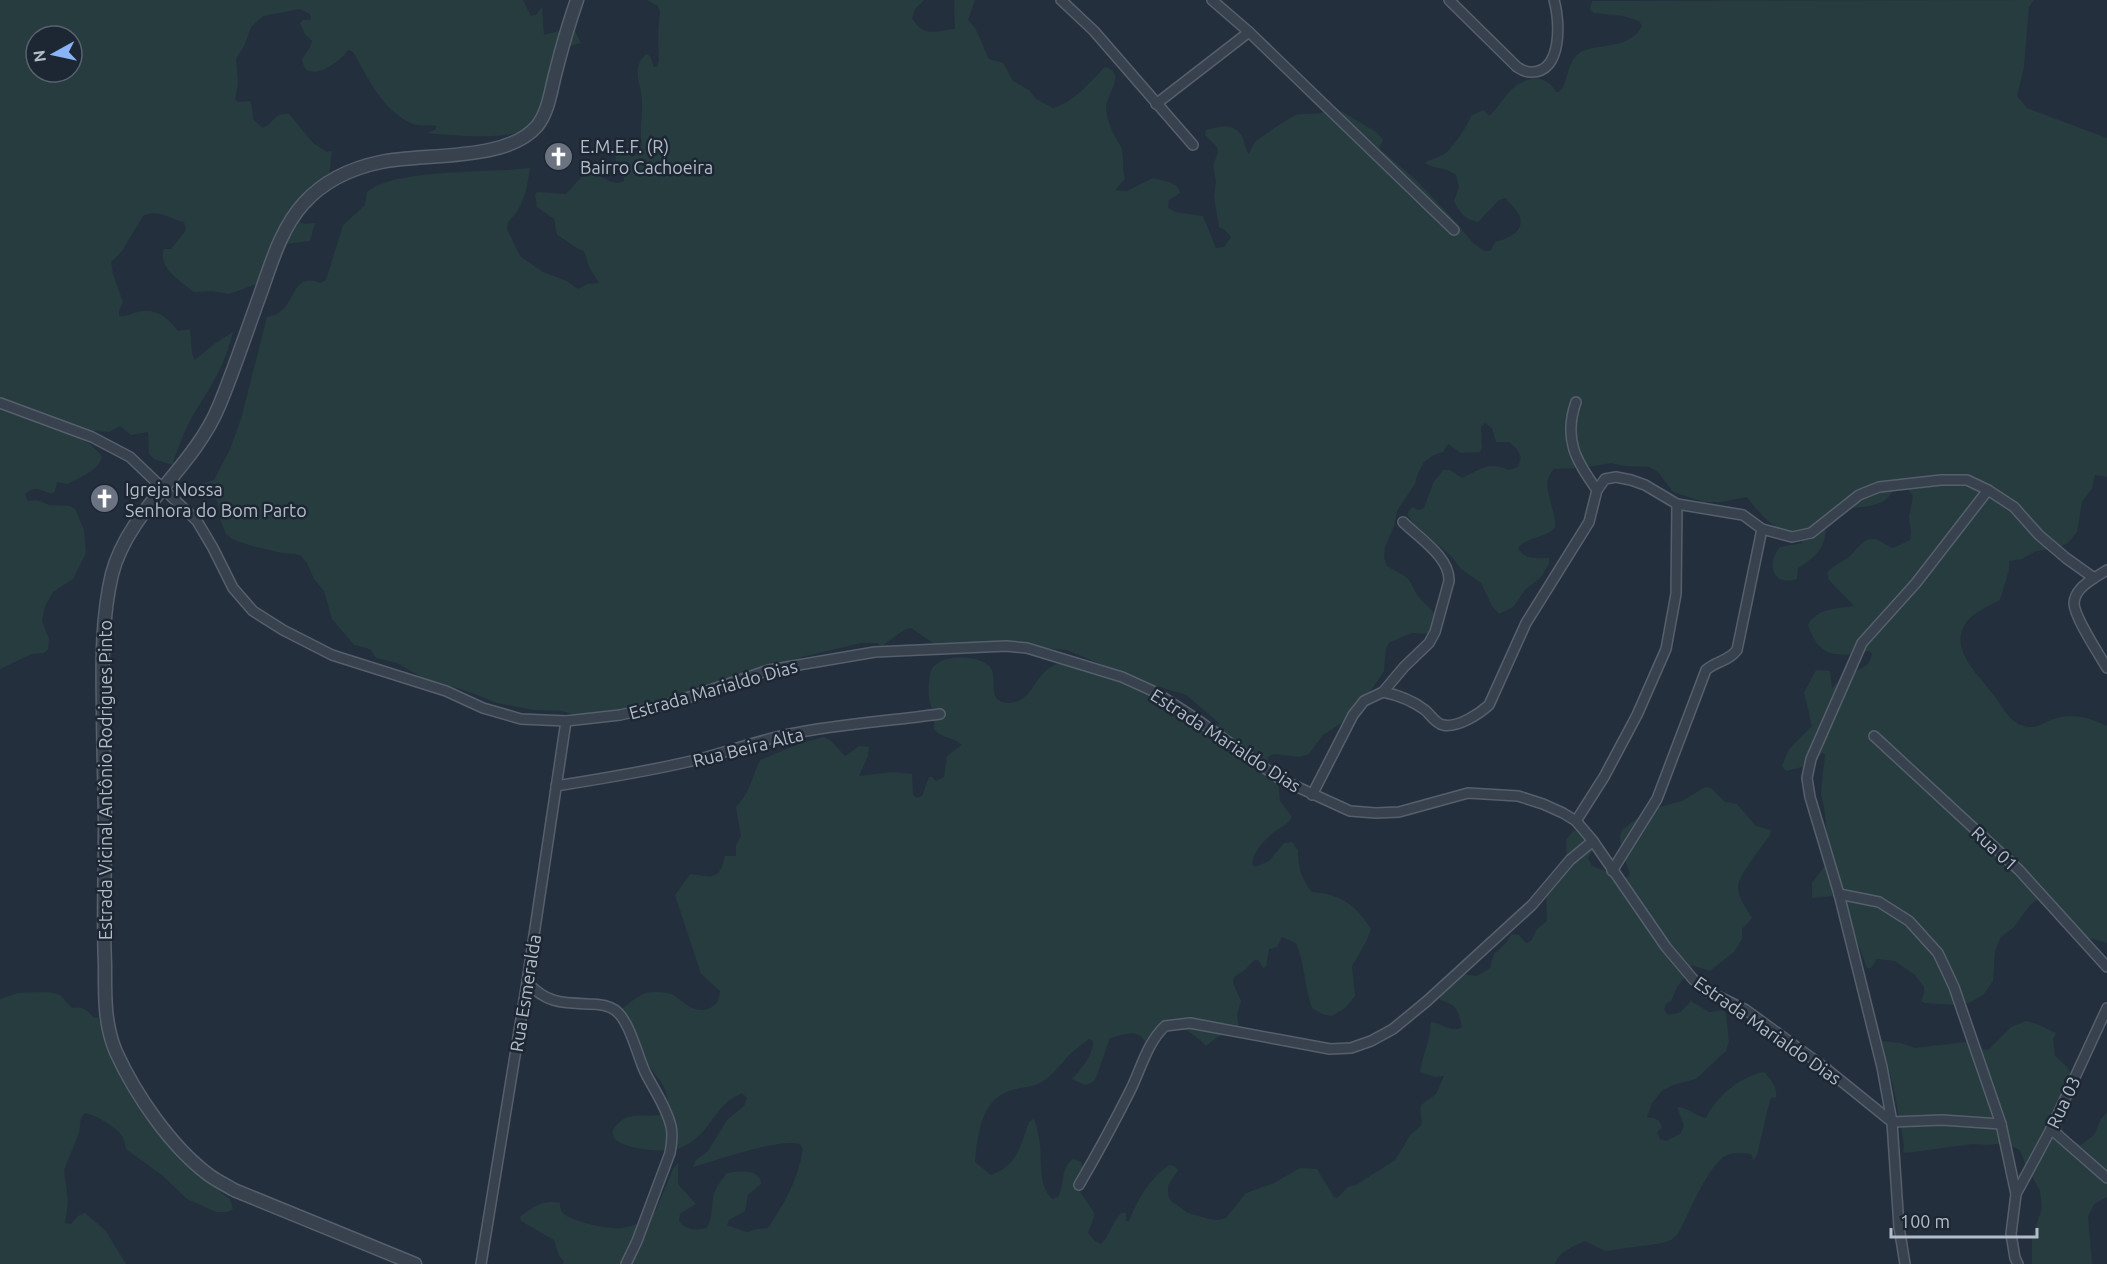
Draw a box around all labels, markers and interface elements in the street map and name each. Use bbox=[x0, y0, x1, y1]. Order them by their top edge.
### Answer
north arrow bbox=[24, 24, 84, 84]
text: N bbox=[29, 49, 49, 63]
place label: E.M.E.F. (R) Bairro Cachoeira bbox=[580, 136, 713, 177]
church icon: E.M.E.F. (R) Bairro Cachoeira bbox=[543, 140, 575, 172]
place label: Igreja Nossa Senhora do Bom Parto bbox=[125, 479, 307, 520]
church icon: Igreja Nossa Senhora do Bom Parto bbox=[88, 483, 120, 515]
street label: Estrada Vicinal Antônio Rodrigues Pinto bbox=[95, 620, 115, 940]
street label: Estrada Marialdo Dias bbox=[626, 655, 800, 723]
street label: Estrada Marialdo Dias bbox=[1147, 684, 1305, 796]
street label: Rua Beira Alta bbox=[691, 724, 805, 770]
street label: Rua 01 bbox=[1968, 822, 2022, 874]
street label: Rua Esmeralda bbox=[506, 933, 544, 1053]
street label: Estrada Marialdo Dias bbox=[1691, 972, 1845, 1088]
street label: Rua 03 bbox=[2042, 1073, 2084, 1131]
scale bar bbox=[1891, 1201, 2036, 1239]
text: 100 m bbox=[1900, 1211, 1950, 1231]

